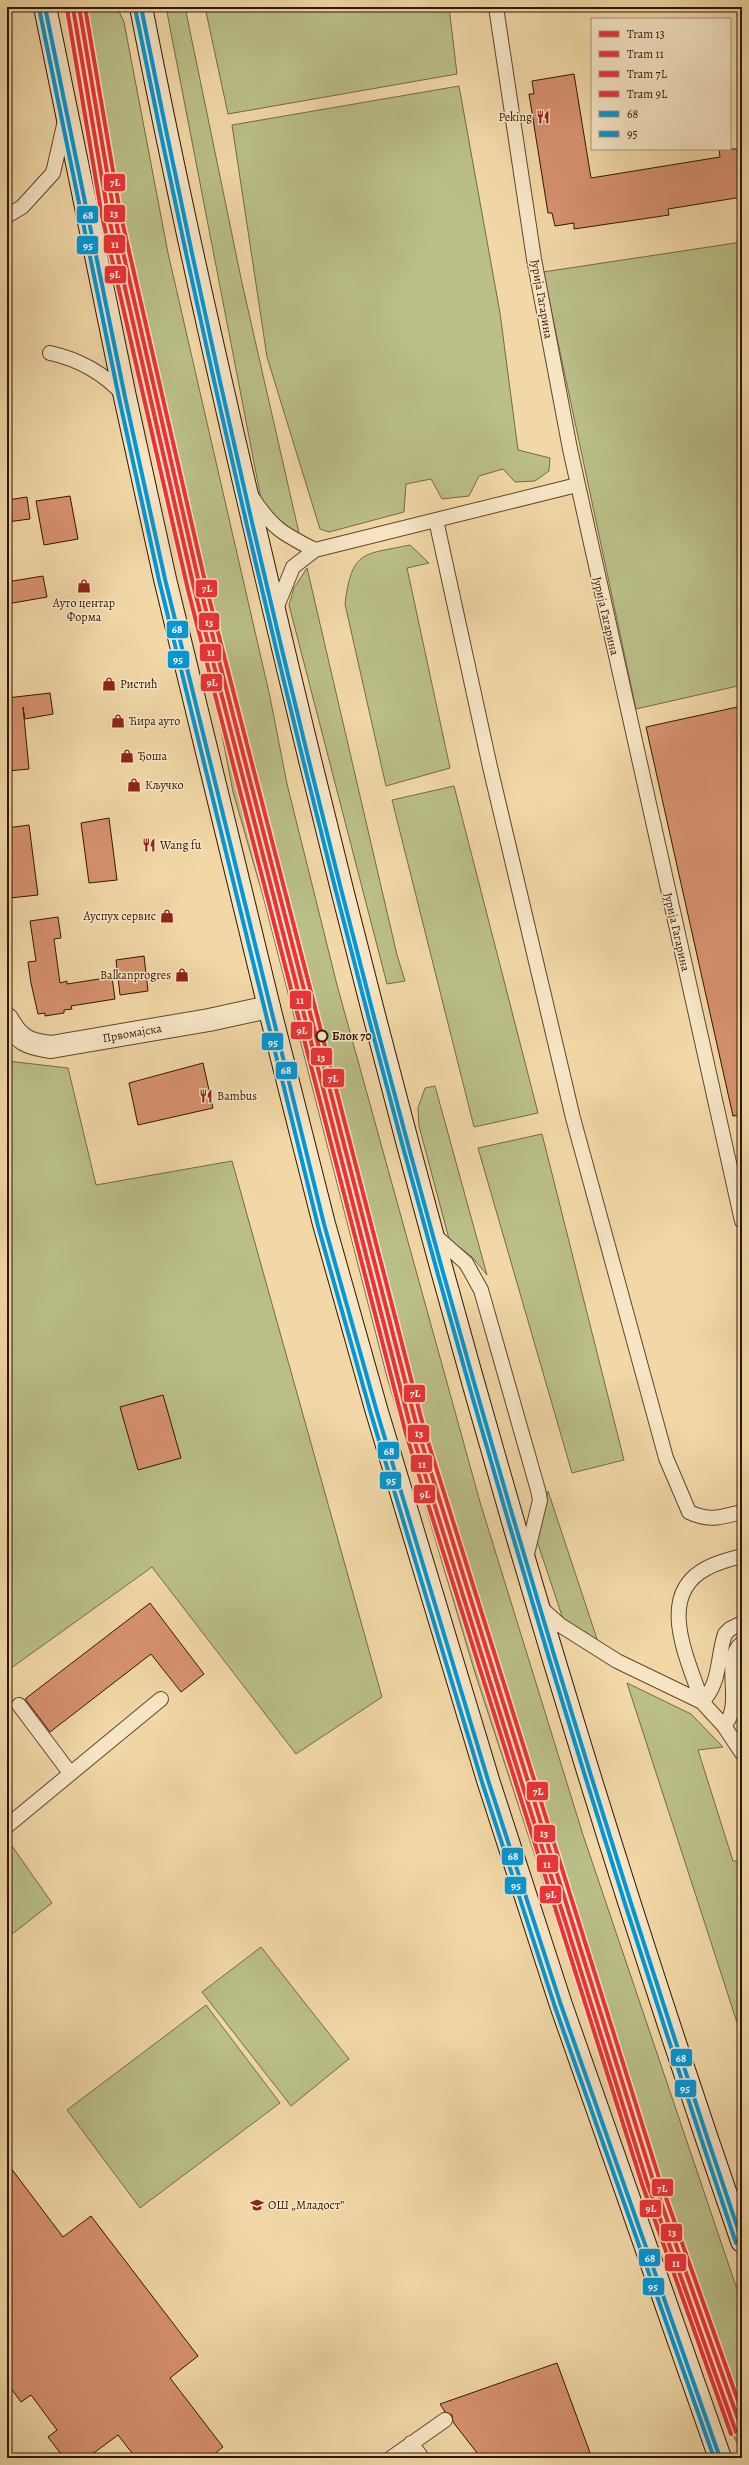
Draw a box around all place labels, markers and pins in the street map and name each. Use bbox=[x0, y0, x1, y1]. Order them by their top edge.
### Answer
place label: Peking bbox=[499, 109, 532, 125]
restaurant icon: Peking bbox=[535, 109, 551, 125]
shop icon: Ауто центар Форма bbox=[76, 578, 92, 594]
place label: Ауто центар Форма bbox=[52, 595, 115, 625]
shop icon: Ристић bbox=[101, 676, 117, 692]
place label: Ристић bbox=[120, 676, 158, 692]
shop icon: Ћира ауто bbox=[110, 713, 126, 729]
place label: Ћира ауто bbox=[129, 713, 180, 729]
shop icon: Ђоша bbox=[119, 748, 135, 764]
place label: Ђоша bbox=[138, 748, 168, 764]
shop icon: Кључко bbox=[126, 777, 142, 793]
place label: Кључко bbox=[145, 777, 184, 793]
restaurant icon: Wang fu bbox=[141, 837, 157, 853]
place label: Wang fu bbox=[159, 837, 202, 853]
place label: Ауспух сервис bbox=[83, 908, 156, 924]
shop icon: Ауспух сервис bbox=[159, 908, 175, 924]
place label: Balkanprogres bbox=[100, 967, 171, 983]
shop icon: Balkanprogres bbox=[174, 967, 190, 983]
place label: Блок 70 bbox=[332, 1028, 371, 1044]
marker: Блок 70 bbox=[315, 1029, 329, 1043]
restaurant icon: Bambus bbox=[198, 1088, 214, 1104]
place label: Bambus bbox=[217, 1088, 257, 1104]
school or university icon: ОШ „Младост” bbox=[249, 2197, 265, 2213]
place label: ОШ „Младост” bbox=[268, 2197, 344, 2213]

